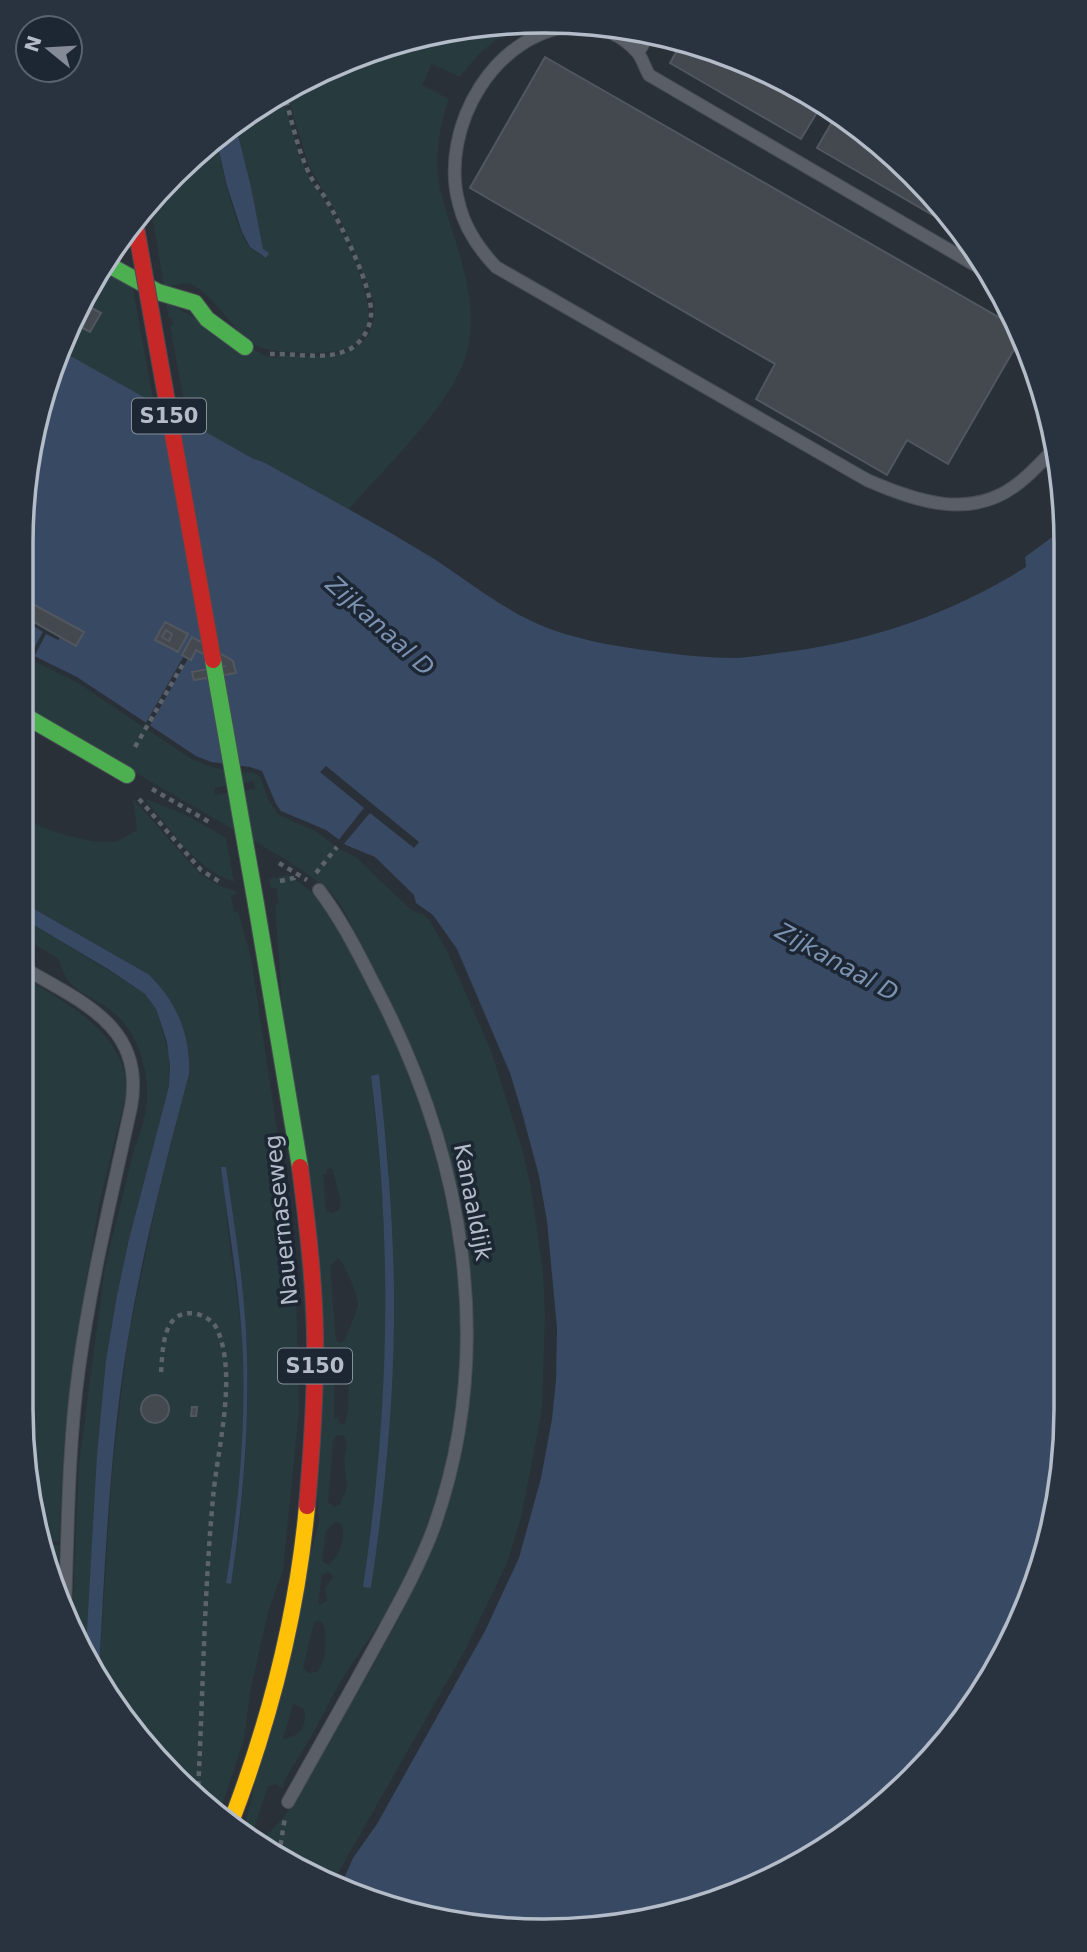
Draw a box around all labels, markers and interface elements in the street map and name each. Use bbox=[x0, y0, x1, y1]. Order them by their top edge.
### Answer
north arrow bbox=[14, 14, 84, 84]
text: N bbox=[20, 33, 46, 55]
road number: S150 bbox=[132, 398, 206, 434]
water label: Zijkanaal D bbox=[319, 569, 440, 682]
water label: Zijkanaal D bbox=[770, 916, 903, 1007]
street label: Nauernaseweg bbox=[259, 1133, 303, 1307]
street label: Kanaaldijk bbox=[449, 1141, 497, 1263]
road number: S150 bbox=[278, 1348, 352, 1384]

